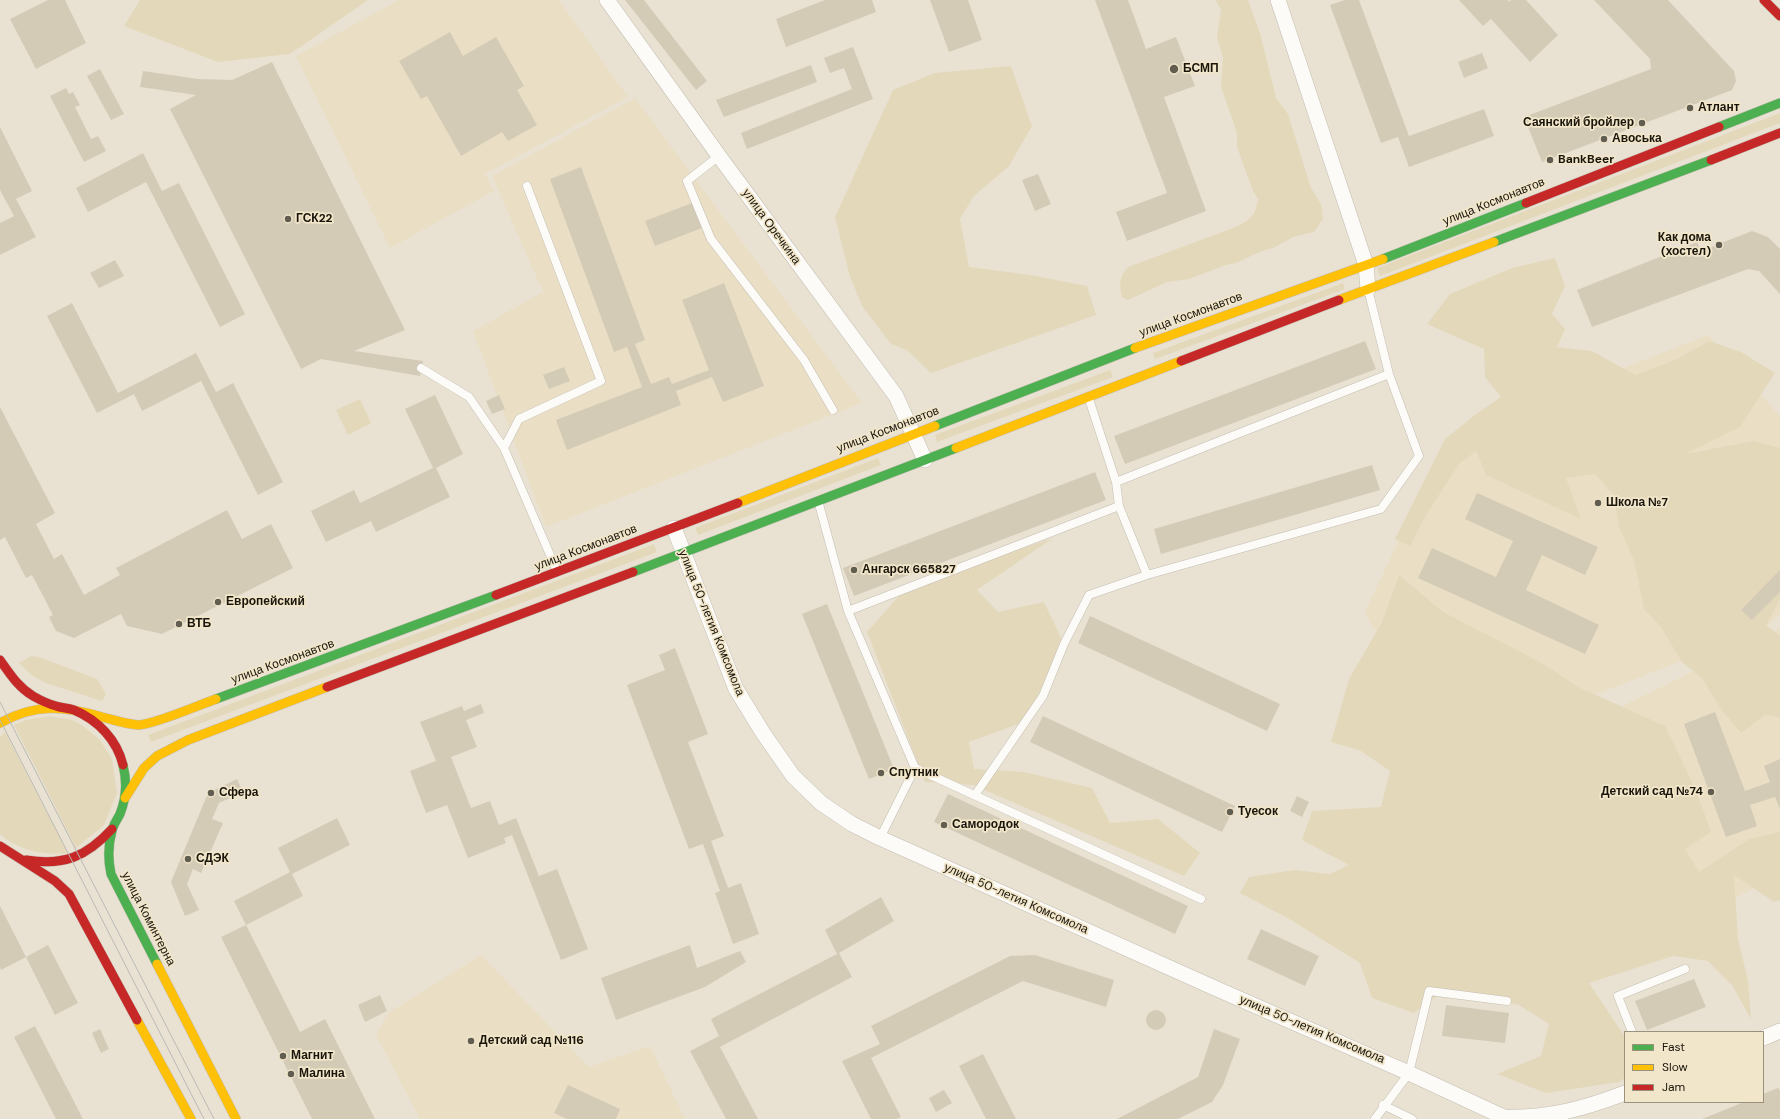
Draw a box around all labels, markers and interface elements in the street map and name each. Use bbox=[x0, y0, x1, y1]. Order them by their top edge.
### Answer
place label: БСМП bbox=[1183, 62, 1219, 76]
marker: БСМП bbox=[1168, 63, 1180, 75]
place label: Атлант bbox=[1698, 101, 1740, 115]
marker: Атлант bbox=[1685, 103, 1695, 113]
place label: Саянский бройлер bbox=[1523, 116, 1634, 130]
marker: Саянский бройлер bbox=[1637, 118, 1647, 128]
place label: Авоська bbox=[1612, 132, 1662, 146]
marker: Авоська bbox=[1599, 134, 1609, 144]
place label: BankBeer bbox=[1558, 153, 1614, 167]
marker: BankBeer bbox=[1545, 155, 1555, 165]
street label: улица Космонавтов bbox=[1441, 175, 1547, 229]
street label: улица Оречкина bbox=[739, 186, 803, 268]
place label: ГСК22 bbox=[296, 212, 332, 226]
marker: ГСК22 bbox=[283, 214, 293, 224]
place label: Как дома (хостел) bbox=[1658, 231, 1711, 259]
marker: Как дома (хостел) bbox=[1714, 240, 1724, 250]
street label: улица Космонавтов bbox=[1138, 290, 1244, 340]
street label: улица Космонавтов bbox=[835, 404, 941, 456]
place label: Школа №7 bbox=[1606, 496, 1668, 510]
marker: Школа №7 bbox=[1593, 498, 1603, 508]
street label: улица Космонавтов bbox=[533, 522, 639, 574]
street label: улица 50-летия Комсомола bbox=[675, 548, 747, 698]
place label: Ангарск 665827 bbox=[862, 563, 956, 577]
marker: Ангарск 665827 bbox=[849, 565, 859, 575]
place label: Европейский bbox=[226, 595, 305, 609]
marker: Европейский bbox=[213, 597, 223, 607]
place label: ВТБ bbox=[187, 617, 211, 631]
marker: ВТБ bbox=[174, 619, 184, 629]
street label: улица Космонавтов bbox=[230, 637, 336, 687]
place label: Спутник bbox=[889, 766, 938, 780]
marker: Спутник bbox=[876, 768, 886, 778]
place label: Детский сад №74 bbox=[1601, 785, 1703, 799]
place label: Сфера bbox=[219, 786, 259, 800]
marker: Детский сад №74 bbox=[1706, 787, 1716, 797]
marker: Сфера bbox=[206, 788, 216, 798]
place label: Туесок bbox=[1238, 805, 1278, 819]
marker: Туесок bbox=[1225, 807, 1235, 817]
place label: Самородок bbox=[952, 818, 1019, 832]
marker: Самородок bbox=[939, 820, 949, 830]
place label: СДЭК bbox=[196, 852, 229, 866]
marker: СДЭК bbox=[183, 854, 193, 864]
street label: улица 50-летия Комсомола bbox=[942, 861, 1090, 937]
street label: улица Коминтерна bbox=[118, 870, 178, 968]
street label: улица 50-летия Комсомола bbox=[1237, 993, 1387, 1067]
legend bbox=[1624, 1031, 1764, 1103]
place label: Детский сад №116 bbox=[479, 1034, 584, 1048]
marker: Детский сад №116 bbox=[466, 1036, 476, 1046]
text: Fast bbox=[1662, 1039, 1685, 1055]
place label: Магнит bbox=[291, 1049, 333, 1063]
marker: Магнит bbox=[278, 1051, 288, 1061]
text: Slow bbox=[1662, 1059, 1688, 1075]
place label: Малина bbox=[299, 1067, 345, 1081]
marker: Малина bbox=[286, 1069, 296, 1079]
text: Jam bbox=[1662, 1079, 1685, 1095]

